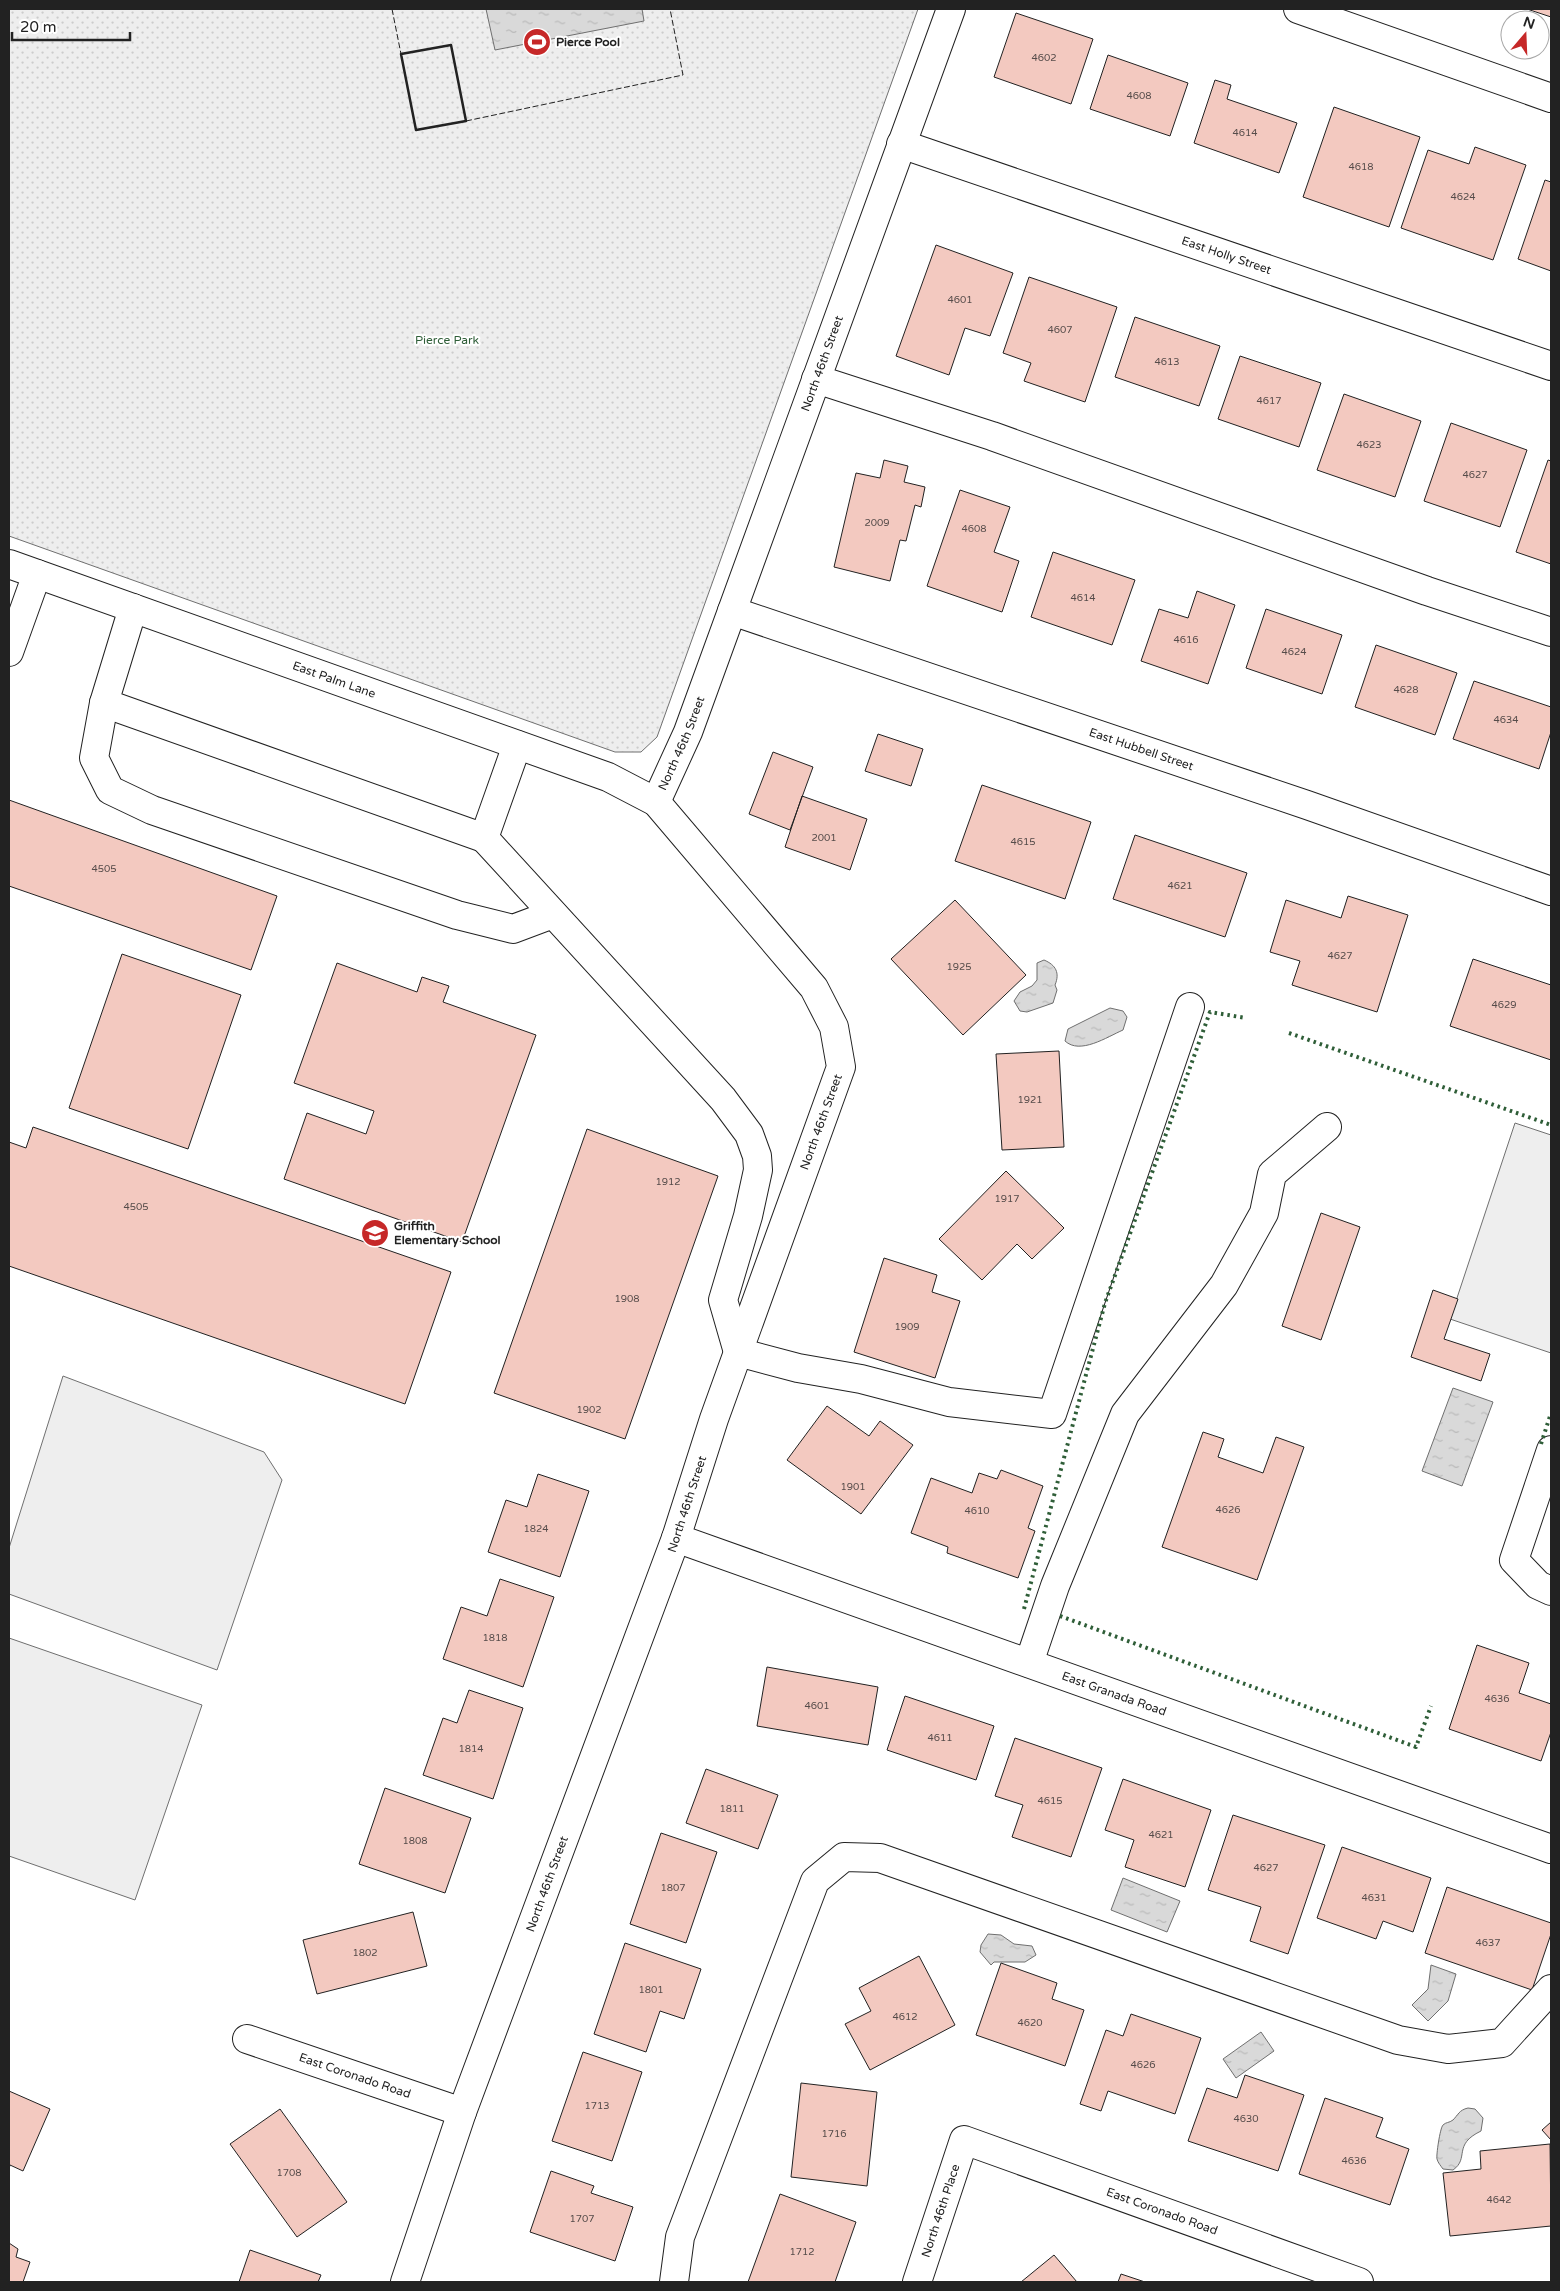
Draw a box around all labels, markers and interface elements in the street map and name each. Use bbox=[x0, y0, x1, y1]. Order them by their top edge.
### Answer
scale bar bbox=[12, 10, 130, 42]
north arrow bbox=[1500, 10, 1550, 60]
text: N bbox=[1521, 13, 1537, 33]
text: 20 m bbox=[20, 18, 57, 36]
sports icon: Pierce Pool bbox=[522, 27, 552, 57]
place label: Pierce Pool bbox=[556, 35, 620, 49]
house number: 4602 bbox=[1031, 52, 1057, 64]
house number: 4608 bbox=[1126, 90, 1152, 102]
house number: 4614 bbox=[1232, 127, 1258, 139]
house number: 4618 bbox=[1348, 161, 1374, 173]
house number: 4624 bbox=[1450, 191, 1476, 203]
street label: East Holly Street bbox=[1180, 233, 1274, 277]
house number: 4601 bbox=[947, 294, 973, 306]
street label: North 46th Street bbox=[798, 313, 846, 413]
house number: 4607 bbox=[1047, 324, 1073, 336]
park label: Pierce Park bbox=[415, 333, 479, 347]
house number: 4613 bbox=[1154, 356, 1180, 368]
house number: 4617 bbox=[1256, 395, 1282, 407]
house number: 4623 bbox=[1356, 439, 1382, 451]
house number: 4627 bbox=[1462, 469, 1488, 481]
house number: 2009 bbox=[864, 517, 890, 529]
house number: 4608 bbox=[961, 523, 987, 535]
house number: 4614 bbox=[1070, 592, 1096, 604]
house number: 4616 bbox=[1173, 634, 1199, 646]
house number: 4624 bbox=[1281, 646, 1307, 658]
street label: East Palm Lane bbox=[291, 658, 378, 701]
house number: 4628 bbox=[1393, 684, 1419, 696]
street label: North 46th Street bbox=[655, 694, 708, 793]
house number: 4634 bbox=[1493, 714, 1519, 726]
street label: East Hubbell Street bbox=[1087, 725, 1196, 773]
house number: 2001 bbox=[811, 832, 837, 844]
house number: 4615 bbox=[1010, 836, 1036, 848]
house number: 4505 bbox=[91, 863, 117, 875]
house number: 4621 bbox=[1167, 880, 1193, 892]
house number: 4627 bbox=[1327, 950, 1353, 962]
house number: 1925 bbox=[946, 961, 972, 973]
house number: 4629 bbox=[1491, 999, 1517, 1011]
street label: North 46th Street bbox=[797, 1072, 845, 1172]
house number: 1921 bbox=[1017, 1094, 1043, 1106]
house number: 1912 bbox=[655, 1176, 681, 1188]
house number: 1917 bbox=[994, 1193, 1020, 1205]
house number: 4505 bbox=[123, 1201, 149, 1213]
school or university icon: Griffith Elementary School bbox=[360, 1218, 390, 1248]
place label: Griffith Elementary School bbox=[394, 1219, 501, 1248]
house number: 1908 bbox=[614, 1293, 640, 1305]
house number: 1909 bbox=[894, 1321, 920, 1333]
house number: 1902 bbox=[576, 1404, 602, 1416]
street label: North 46th Street bbox=[665, 1454, 709, 1554]
house number: 1901 bbox=[840, 1481, 866, 1493]
house number: 4626 bbox=[1215, 1504, 1241, 1516]
house number: 4610 bbox=[964, 1505, 990, 1517]
house number: 1824 bbox=[523, 1523, 549, 1535]
house number: 1818 bbox=[482, 1632, 508, 1644]
street label: East Granada Road bbox=[1060, 1669, 1168, 1719]
house number: 4636 bbox=[1484, 1693, 1510, 1705]
house number: 4601 bbox=[804, 1700, 830, 1712]
house number: 4611 bbox=[927, 1732, 953, 1744]
house number: 1814 bbox=[458, 1743, 484, 1755]
house number: 4615 bbox=[1037, 1795, 1063, 1807]
house number: 1811 bbox=[719, 1803, 745, 1815]
house number: 4621 bbox=[1148, 1829, 1174, 1841]
street label: North 46th Street bbox=[523, 1834, 571, 1934]
house number: 1808 bbox=[402, 1835, 428, 1847]
house number: 4627 bbox=[1253, 1862, 1279, 1874]
house number: 1807 bbox=[660, 1882, 686, 1894]
house number: 4631 bbox=[1361, 1892, 1387, 1904]
house number: 4637 bbox=[1475, 1937, 1501, 1949]
house number: 1802 bbox=[352, 1947, 378, 1959]
house number: 1801 bbox=[638, 1984, 664, 1996]
house number: 4612 bbox=[892, 2011, 918, 2023]
house number: 4620 bbox=[1017, 2017, 1043, 2029]
street label: East Coronado Road bbox=[297, 2050, 413, 2101]
house number: 4626 bbox=[1130, 2059, 1156, 2071]
house number: 1713 bbox=[584, 2100, 610, 2112]
house number: 4630 bbox=[1233, 2113, 1259, 2125]
house number: 1716 bbox=[821, 2128, 847, 2140]
house number: 4636 bbox=[1341, 2155, 1367, 2167]
street label: North 46th Place bbox=[919, 2162, 963, 2259]
house number: 1708 bbox=[276, 2167, 302, 2179]
street label: East Coronado Road bbox=[1105, 2185, 1220, 2238]
house number: 4642 bbox=[1486, 2194, 1512, 2206]
house number: 1707 bbox=[569, 2213, 595, 2225]
house number: 1712 bbox=[789, 2246, 815, 2258]

